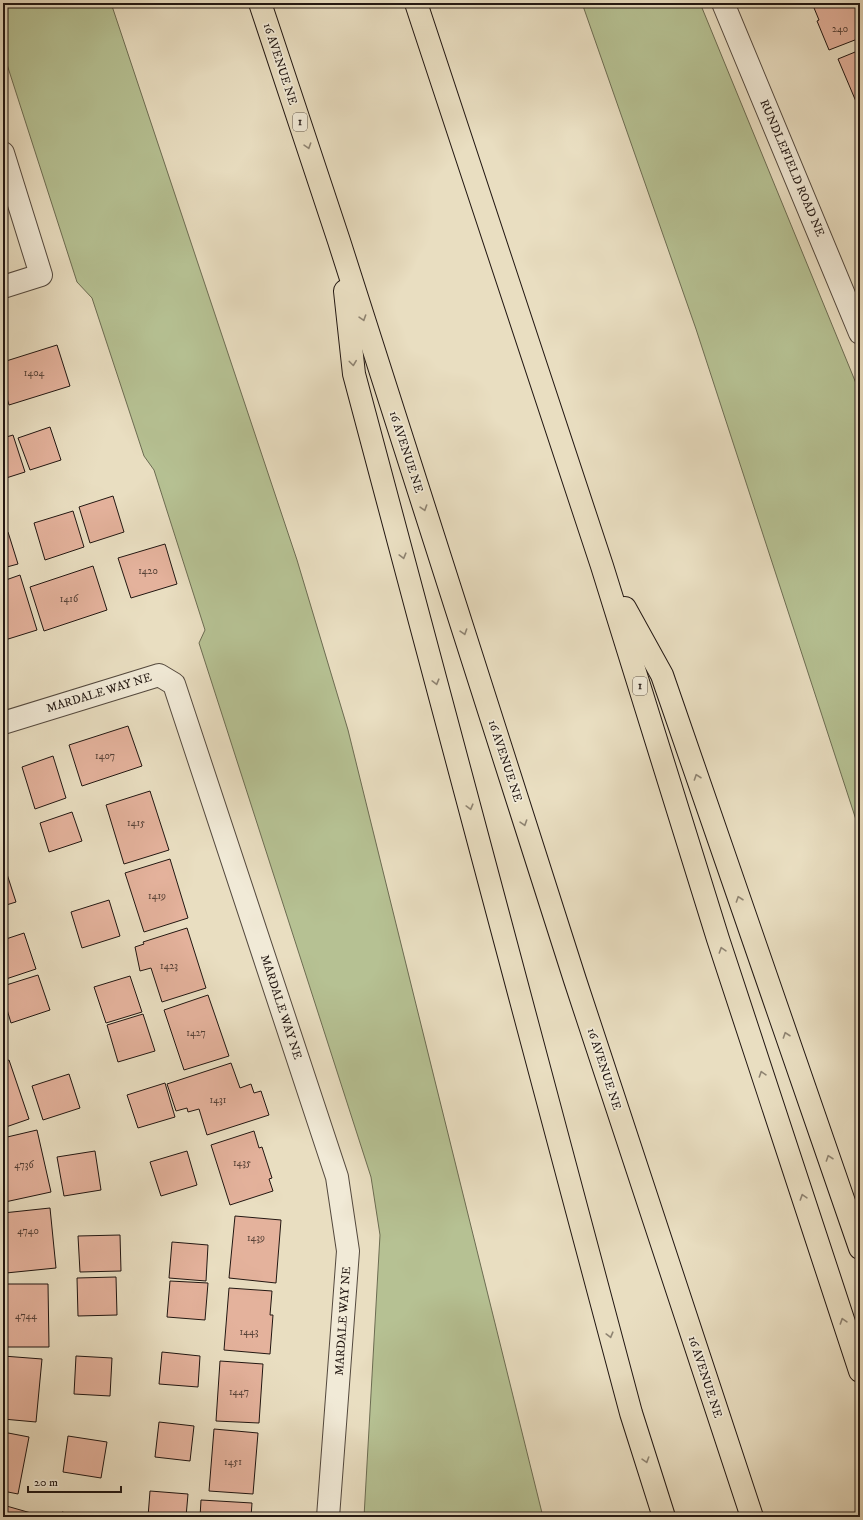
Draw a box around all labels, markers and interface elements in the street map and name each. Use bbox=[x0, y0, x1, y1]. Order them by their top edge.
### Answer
street label: 16 AVENUE NE bbox=[260, 21, 300, 107]
house number: 240 bbox=[832, 23, 848, 35]
street label: RUNDLEFIELD ROAD NE bbox=[756, 97, 828, 239]
road number: 1 bbox=[293, 113, 307, 131]
one-way arrow bbox=[303, 143, 311, 150]
one-way arrow bbox=[358, 314, 367, 321]
one-way arrow bbox=[348, 360, 357, 366]
house number: 1404 bbox=[24, 367, 45, 379]
street label: 16 AVENUE NE bbox=[386, 409, 426, 495]
one-way arrow bbox=[419, 505, 428, 512]
one-way arrow bbox=[398, 552, 407, 559]
house number: 1420 bbox=[138, 565, 158, 577]
house number: 1416 bbox=[60, 593, 79, 605]
one-way arrow bbox=[459, 628, 467, 635]
street label: MARDALE WAY NE bbox=[45, 670, 154, 716]
road number: 1 bbox=[633, 677, 647, 695]
one-way arrow bbox=[431, 678, 440, 685]
street label: 16 AVENUE NE bbox=[485, 718, 525, 804]
house number: 1407 bbox=[95, 750, 115, 762]
one-way arrow bbox=[693, 773, 701, 780]
one-way arrow bbox=[465, 804, 473, 811]
house number: 1415 bbox=[127, 817, 145, 829]
one-way arrow bbox=[519, 819, 528, 826]
house number: 1419 bbox=[148, 890, 166, 902]
one-way arrow bbox=[736, 896, 744, 903]
one-way arrow bbox=[718, 947, 726, 954]
street label: MARDALE WAY NE bbox=[257, 953, 305, 1062]
house number: 1423 bbox=[160, 960, 178, 972]
street label: 16 AVENUE NE bbox=[584, 1026, 624, 1112]
house number: 1427 bbox=[186, 1027, 206, 1039]
one-way arrow bbox=[783, 1032, 791, 1039]
one-way arrow bbox=[758, 1070, 767, 1077]
house number: 1431 bbox=[210, 1094, 227, 1106]
one-way arrow bbox=[825, 1155, 834, 1162]
house number: 1435 bbox=[233, 1157, 251, 1169]
house number: 4736 bbox=[14, 1159, 35, 1171]
one-way arrow bbox=[799, 1194, 808, 1201]
house number: 4740 bbox=[17, 1225, 39, 1237]
house number: 1439 bbox=[247, 1232, 265, 1244]
street label: MARDALE WAY NE bbox=[332, 1265, 354, 1376]
house number: 4744 bbox=[15, 1310, 37, 1322]
one-way arrow bbox=[840, 1317, 848, 1324]
house number: 1443 bbox=[240, 1326, 259, 1338]
one-way arrow bbox=[606, 1332, 614, 1339]
street label: 16 AVENUE NE bbox=[685, 1334, 725, 1420]
house number: 1447 bbox=[229, 1386, 249, 1398]
house number: 1451 bbox=[224, 1456, 242, 1468]
one-way arrow bbox=[641, 1457, 650, 1464]
scale bar bbox=[28, 1468, 121, 1494]
text: 20 m bbox=[34, 1475, 58, 1490]

